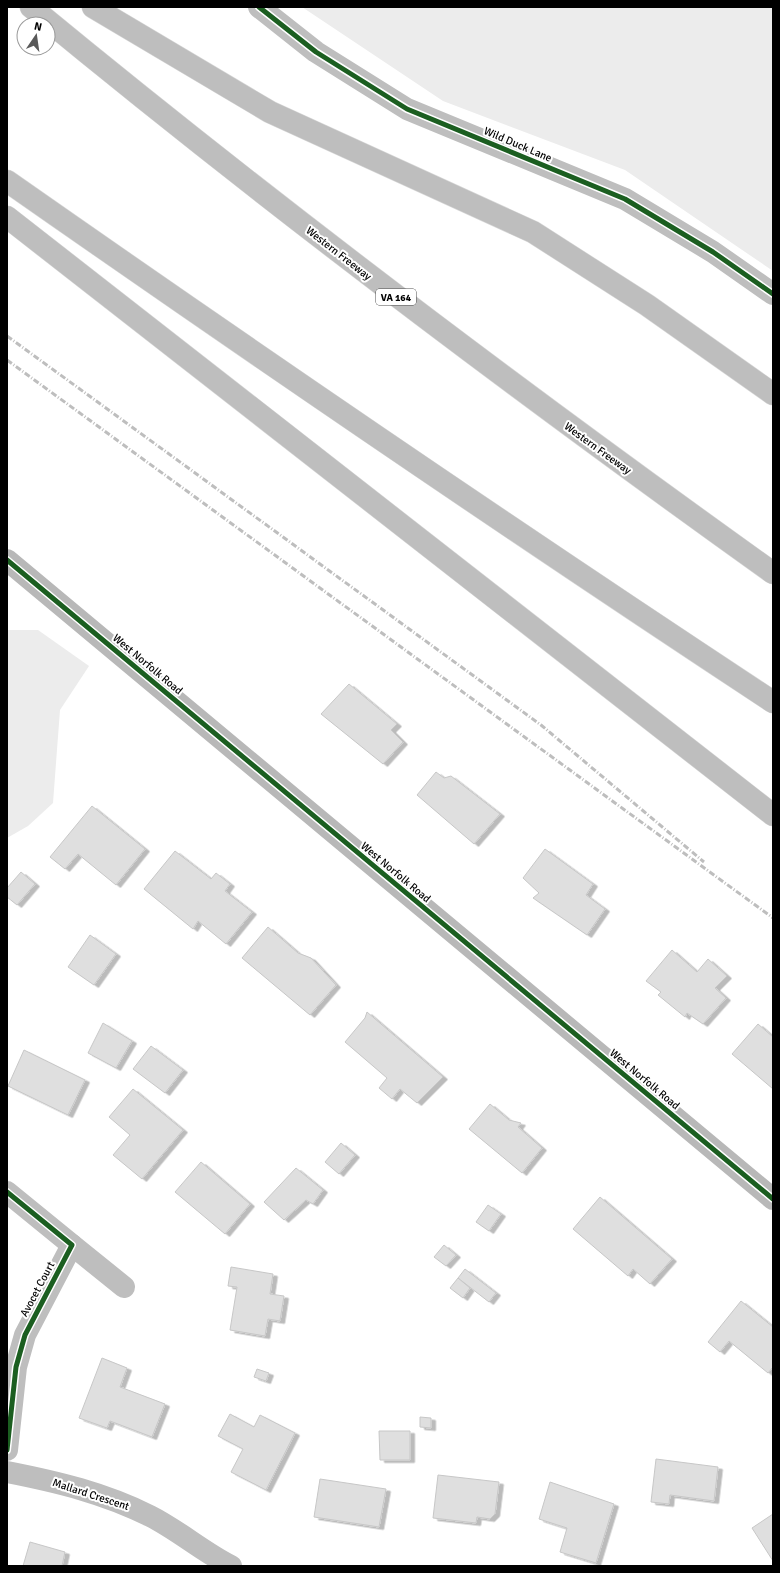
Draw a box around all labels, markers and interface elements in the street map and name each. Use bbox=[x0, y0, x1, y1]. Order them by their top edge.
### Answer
north arrow bbox=[16, 16, 56, 56]
text: N bbox=[33, 20, 43, 34]
street label: Wild Duck Lane bbox=[482, 124, 554, 165]
street label: Western Freeway bbox=[303, 224, 375, 284]
road number: VA 164 bbox=[376, 289, 416, 305]
street label: Western Freeway bbox=[562, 420, 634, 478]
street label: West Norfolk Road bbox=[110, 631, 185, 697]
street label: West Norfolk Road bbox=[358, 839, 433, 905]
street label: West Norfolk Road bbox=[607, 1046, 682, 1112]
street label: Avocet Court bbox=[18, 1259, 57, 1319]
street label: Mallard Crescent bbox=[51, 1476, 131, 1513]

